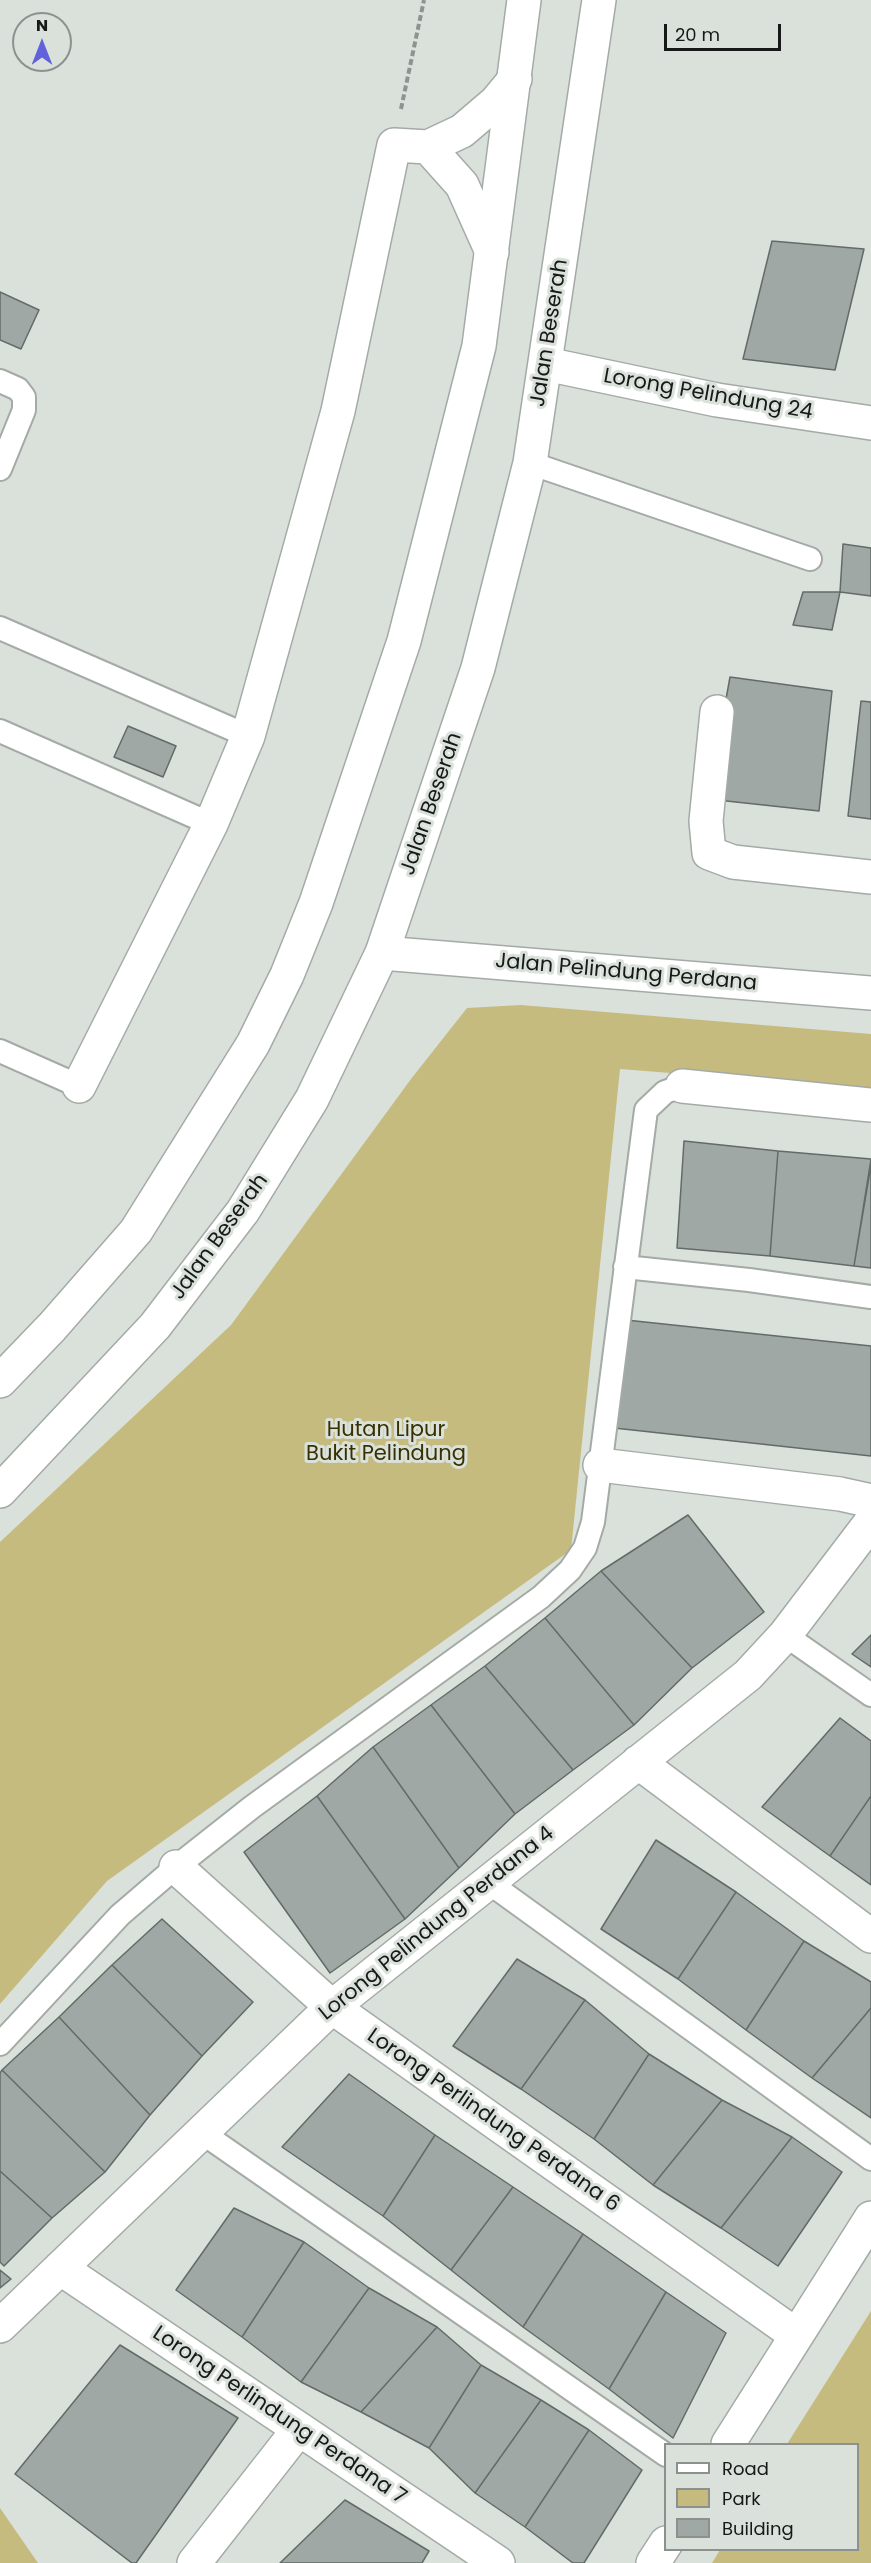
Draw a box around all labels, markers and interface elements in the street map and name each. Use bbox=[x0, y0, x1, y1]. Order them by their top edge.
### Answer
north arrow bbox=[12, 12, 72, 72]
scale bar bbox=[667, 12, 784, 50]
text: N bbox=[36, 14, 48, 37]
text: 20 m bbox=[675, 22, 720, 47]
street label: Jalan Beserah bbox=[526, 257, 574, 409]
street label: Lorong Pelindung 24 bbox=[601, 364, 815, 426]
street label: Jalan Beserah bbox=[396, 729, 468, 879]
street label: Jalan Pelindung Perdana bbox=[494, 949, 758, 997]
street label: Jalan Beserah bbox=[166, 1169, 274, 1305]
park label: Hutan Lipur Bukit Pelindung bbox=[306, 1418, 466, 1468]
street label: Lorong Pelindung Perdana 4 bbox=[315, 1821, 559, 2027]
street label: Lorong Perlindung Perdana 6 bbox=[362, 2024, 624, 2218]
street label: Lorong Perlindung Perdana 7 bbox=[147, 2321, 411, 2511]
legend bbox=[664, 2443, 859, 2551]
text: Road bbox=[722, 2456, 769, 2481]
text: Park bbox=[722, 2486, 761, 2511]
text: Building bbox=[722, 2516, 794, 2541]

